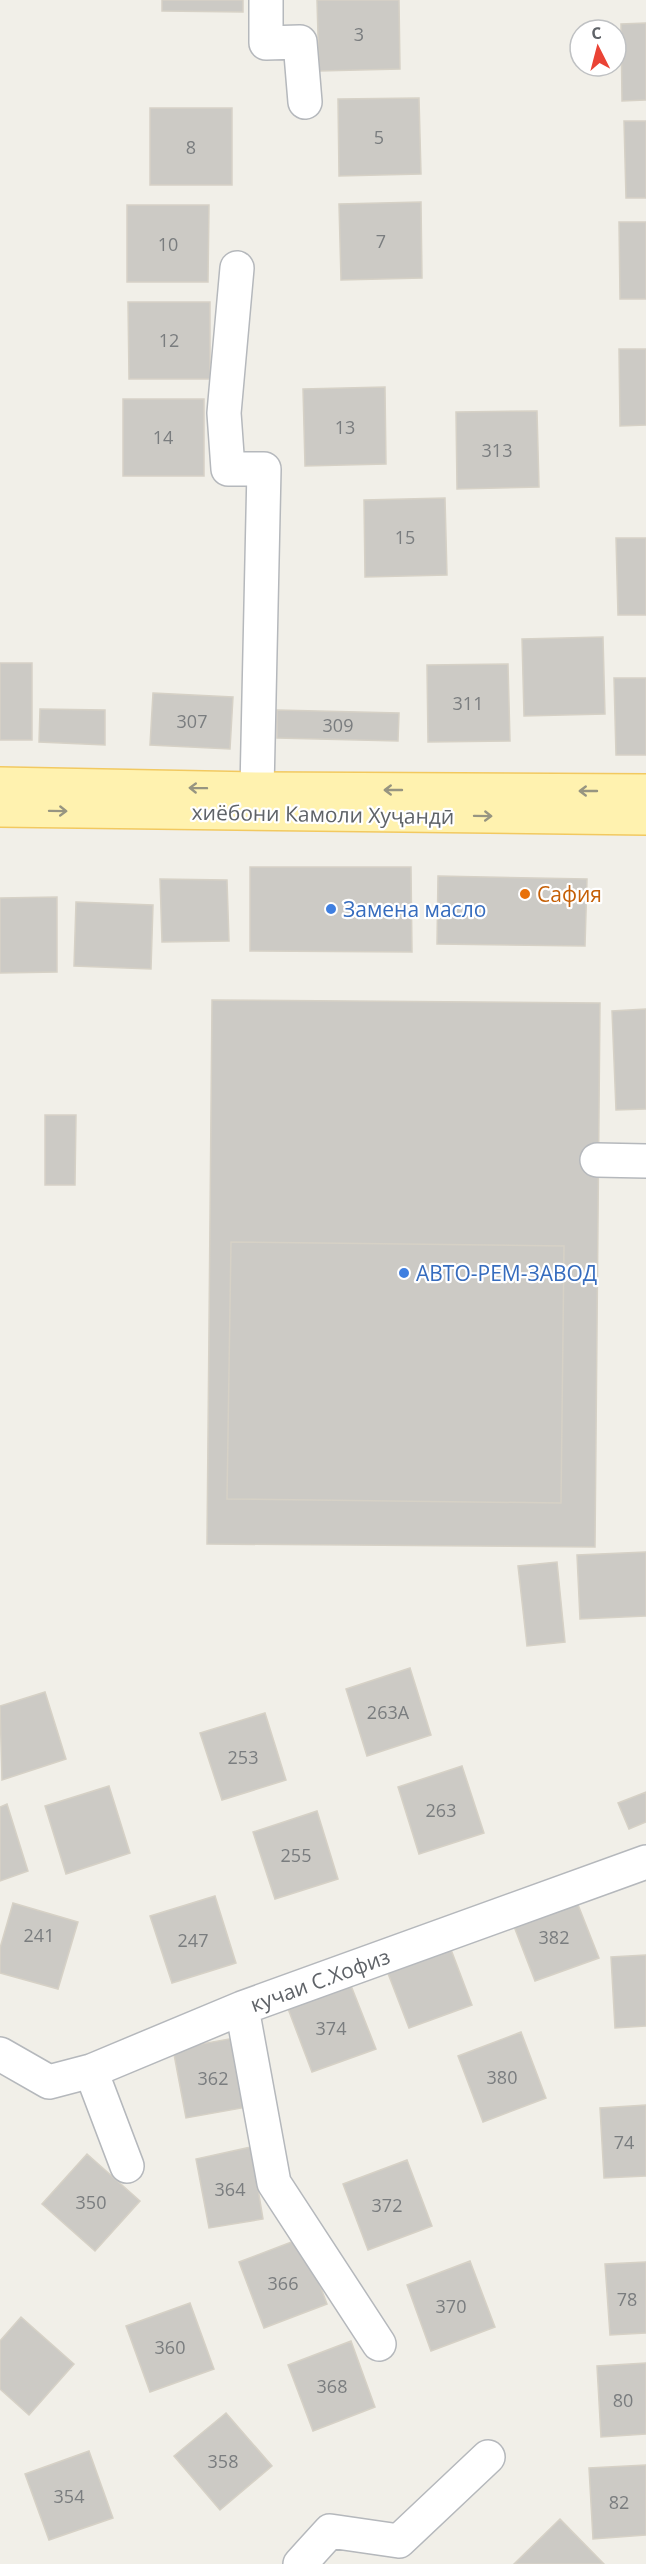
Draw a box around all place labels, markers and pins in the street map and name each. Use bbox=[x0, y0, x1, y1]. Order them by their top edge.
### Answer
place label: Сафия bbox=[537, 880, 602, 908]
marker: Сафия bbox=[518, 887, 532, 901]
place label: Замена масло bbox=[343, 895, 486, 923]
marker: Замена масло bbox=[324, 902, 338, 916]
place label: АВТО-РЕМ-ЗАВОД bbox=[416, 1259, 597, 1287]
marker: АВТО-РЕМ-ЗАВОД bbox=[397, 1266, 411, 1280]

